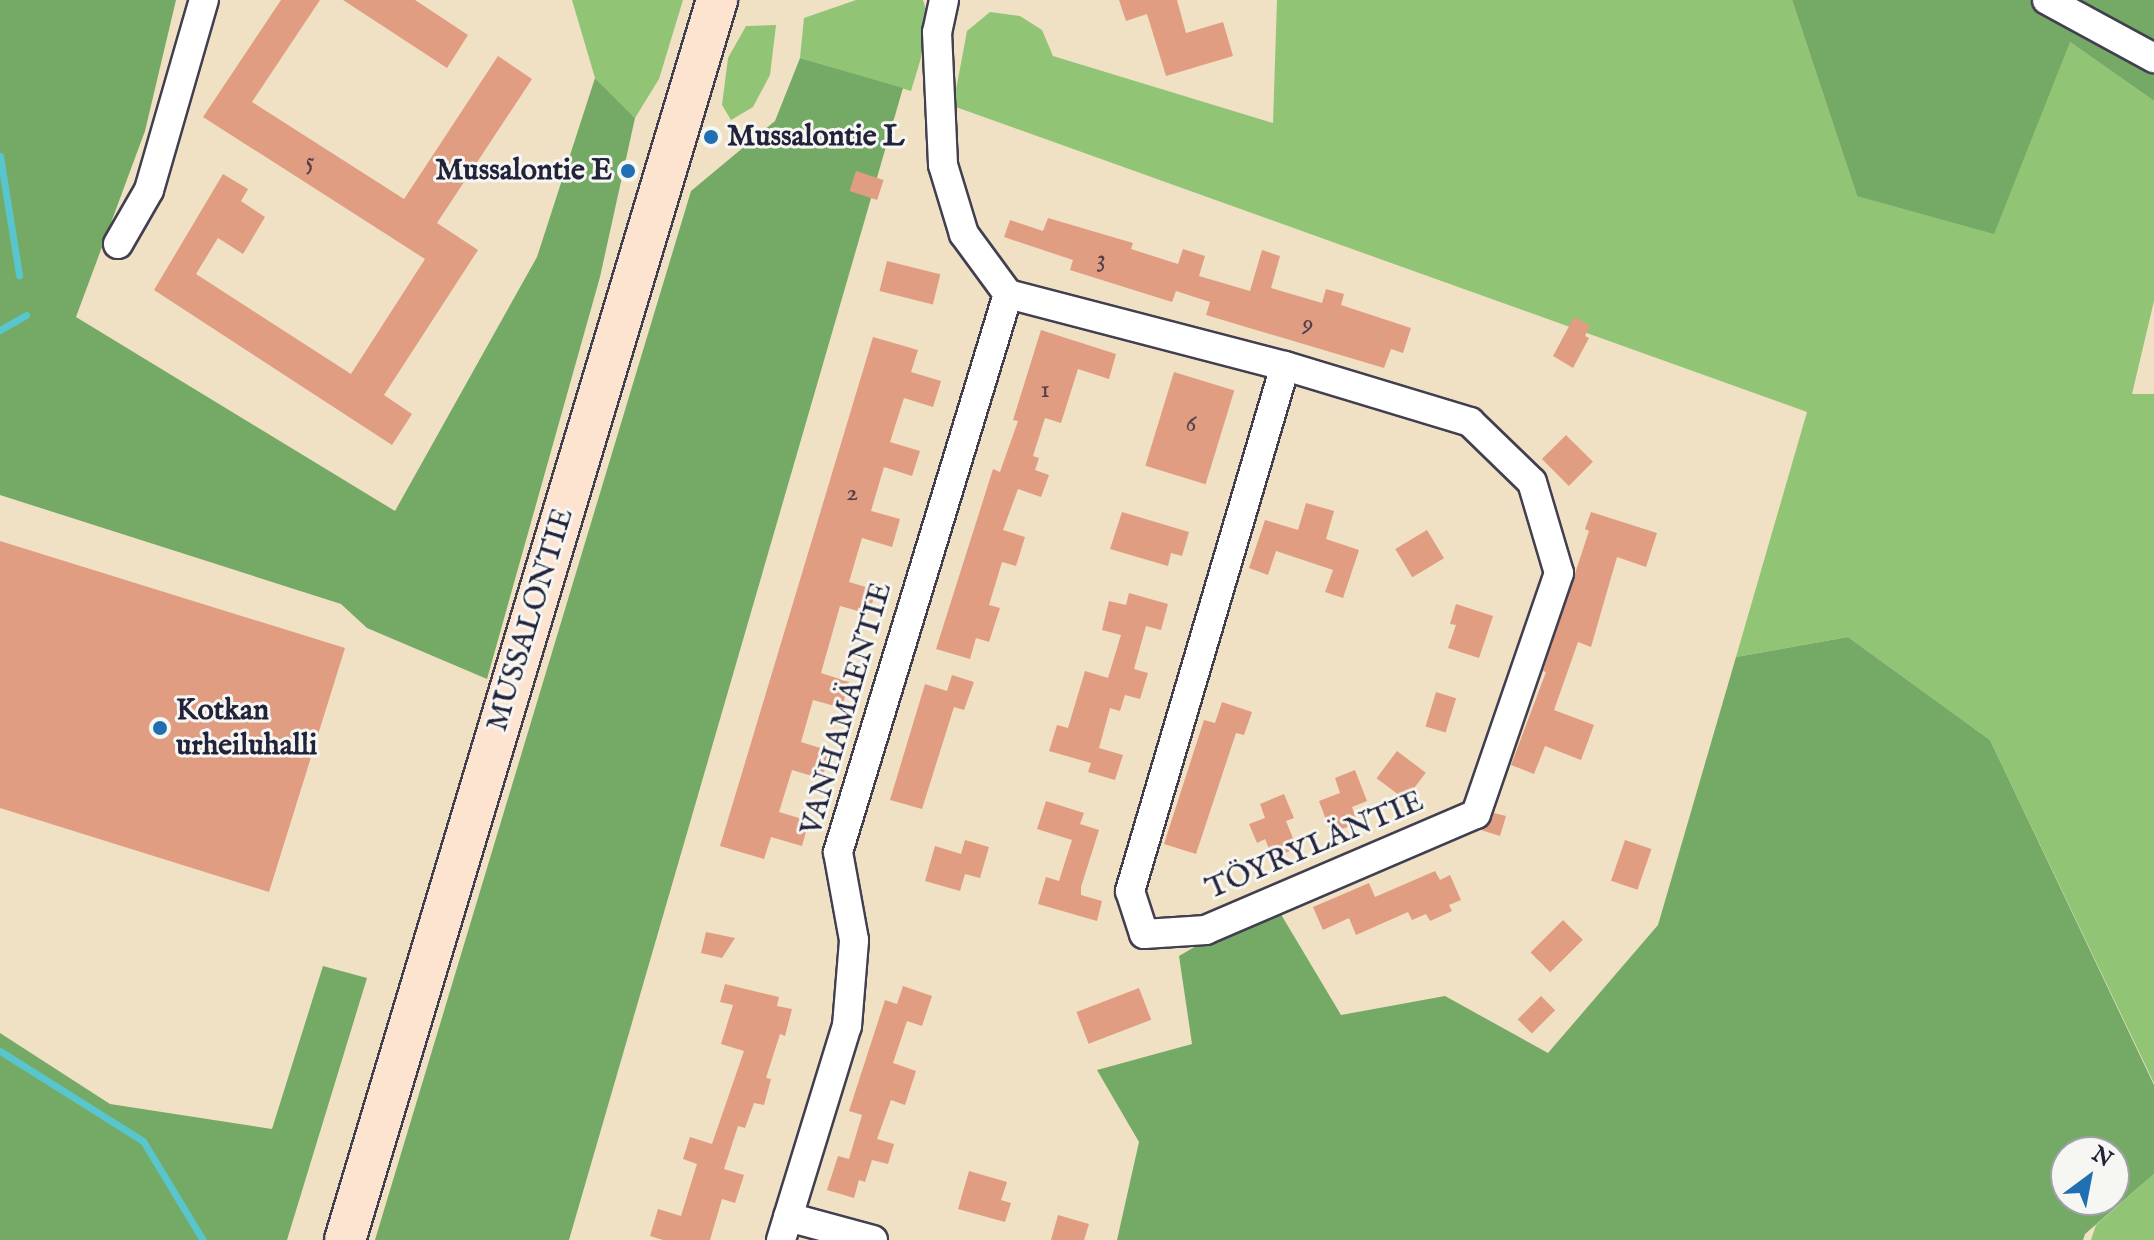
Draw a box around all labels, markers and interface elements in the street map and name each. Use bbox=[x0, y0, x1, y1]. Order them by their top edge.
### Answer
place label: Mussalontie L bbox=[727, 119, 904, 155]
marker: Mussalontie L bbox=[702, 128, 720, 146]
house number: 5 bbox=[305, 146, 315, 178]
place label: Mussalontie E bbox=[435, 153, 612, 189]
marker: Mussalontie E bbox=[619, 162, 637, 180]
house number: 3 bbox=[1096, 243, 1106, 275]
house number: 9 bbox=[1302, 308, 1314, 340]
house number: 1 bbox=[1040, 374, 1050, 406]
house number: 6 bbox=[1186, 408, 1196, 440]
house number: 2 bbox=[846, 477, 858, 509]
street label: MUSSALONTIE bbox=[480, 504, 582, 736]
street label: VANHAMÄENTIE bbox=[794, 578, 900, 840]
place label: Kotkan urheiluhalli bbox=[176, 693, 317, 764]
marker: Kotkan urheiluhalli bbox=[151, 719, 169, 737]
street label: TÖYRYLÄNTIE bbox=[1201, 784, 1429, 908]
north arrow bbox=[2050, 1136, 2130, 1216]
text: N bbox=[2086, 1140, 2117, 1174]

